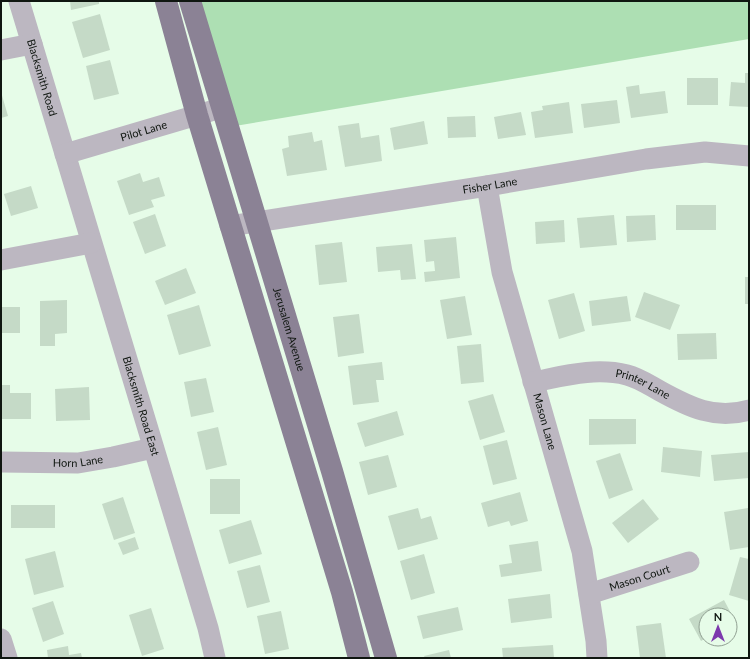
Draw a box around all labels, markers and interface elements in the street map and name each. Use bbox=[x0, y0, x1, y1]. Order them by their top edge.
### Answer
street label: Blacksmith Road bbox=[25, 37, 60, 118]
street label: Pilot Lane bbox=[119, 117, 168, 143]
street label: Fisher Lane bbox=[461, 174, 518, 196]
street label: Jerusalem Avenue bbox=[271, 286, 309, 373]
street label: Blacksmith Road East bbox=[120, 355, 163, 457]
street label: Printer Lane bbox=[615, 366, 673, 401]
street label: Mason Lane bbox=[531, 392, 560, 452]
street label: Horn Lane bbox=[53, 452, 104, 469]
street label: Mason Court bbox=[607, 562, 671, 593]
north arrow bbox=[698, 607, 738, 647]
text: N bbox=[714, 610, 722, 623]

